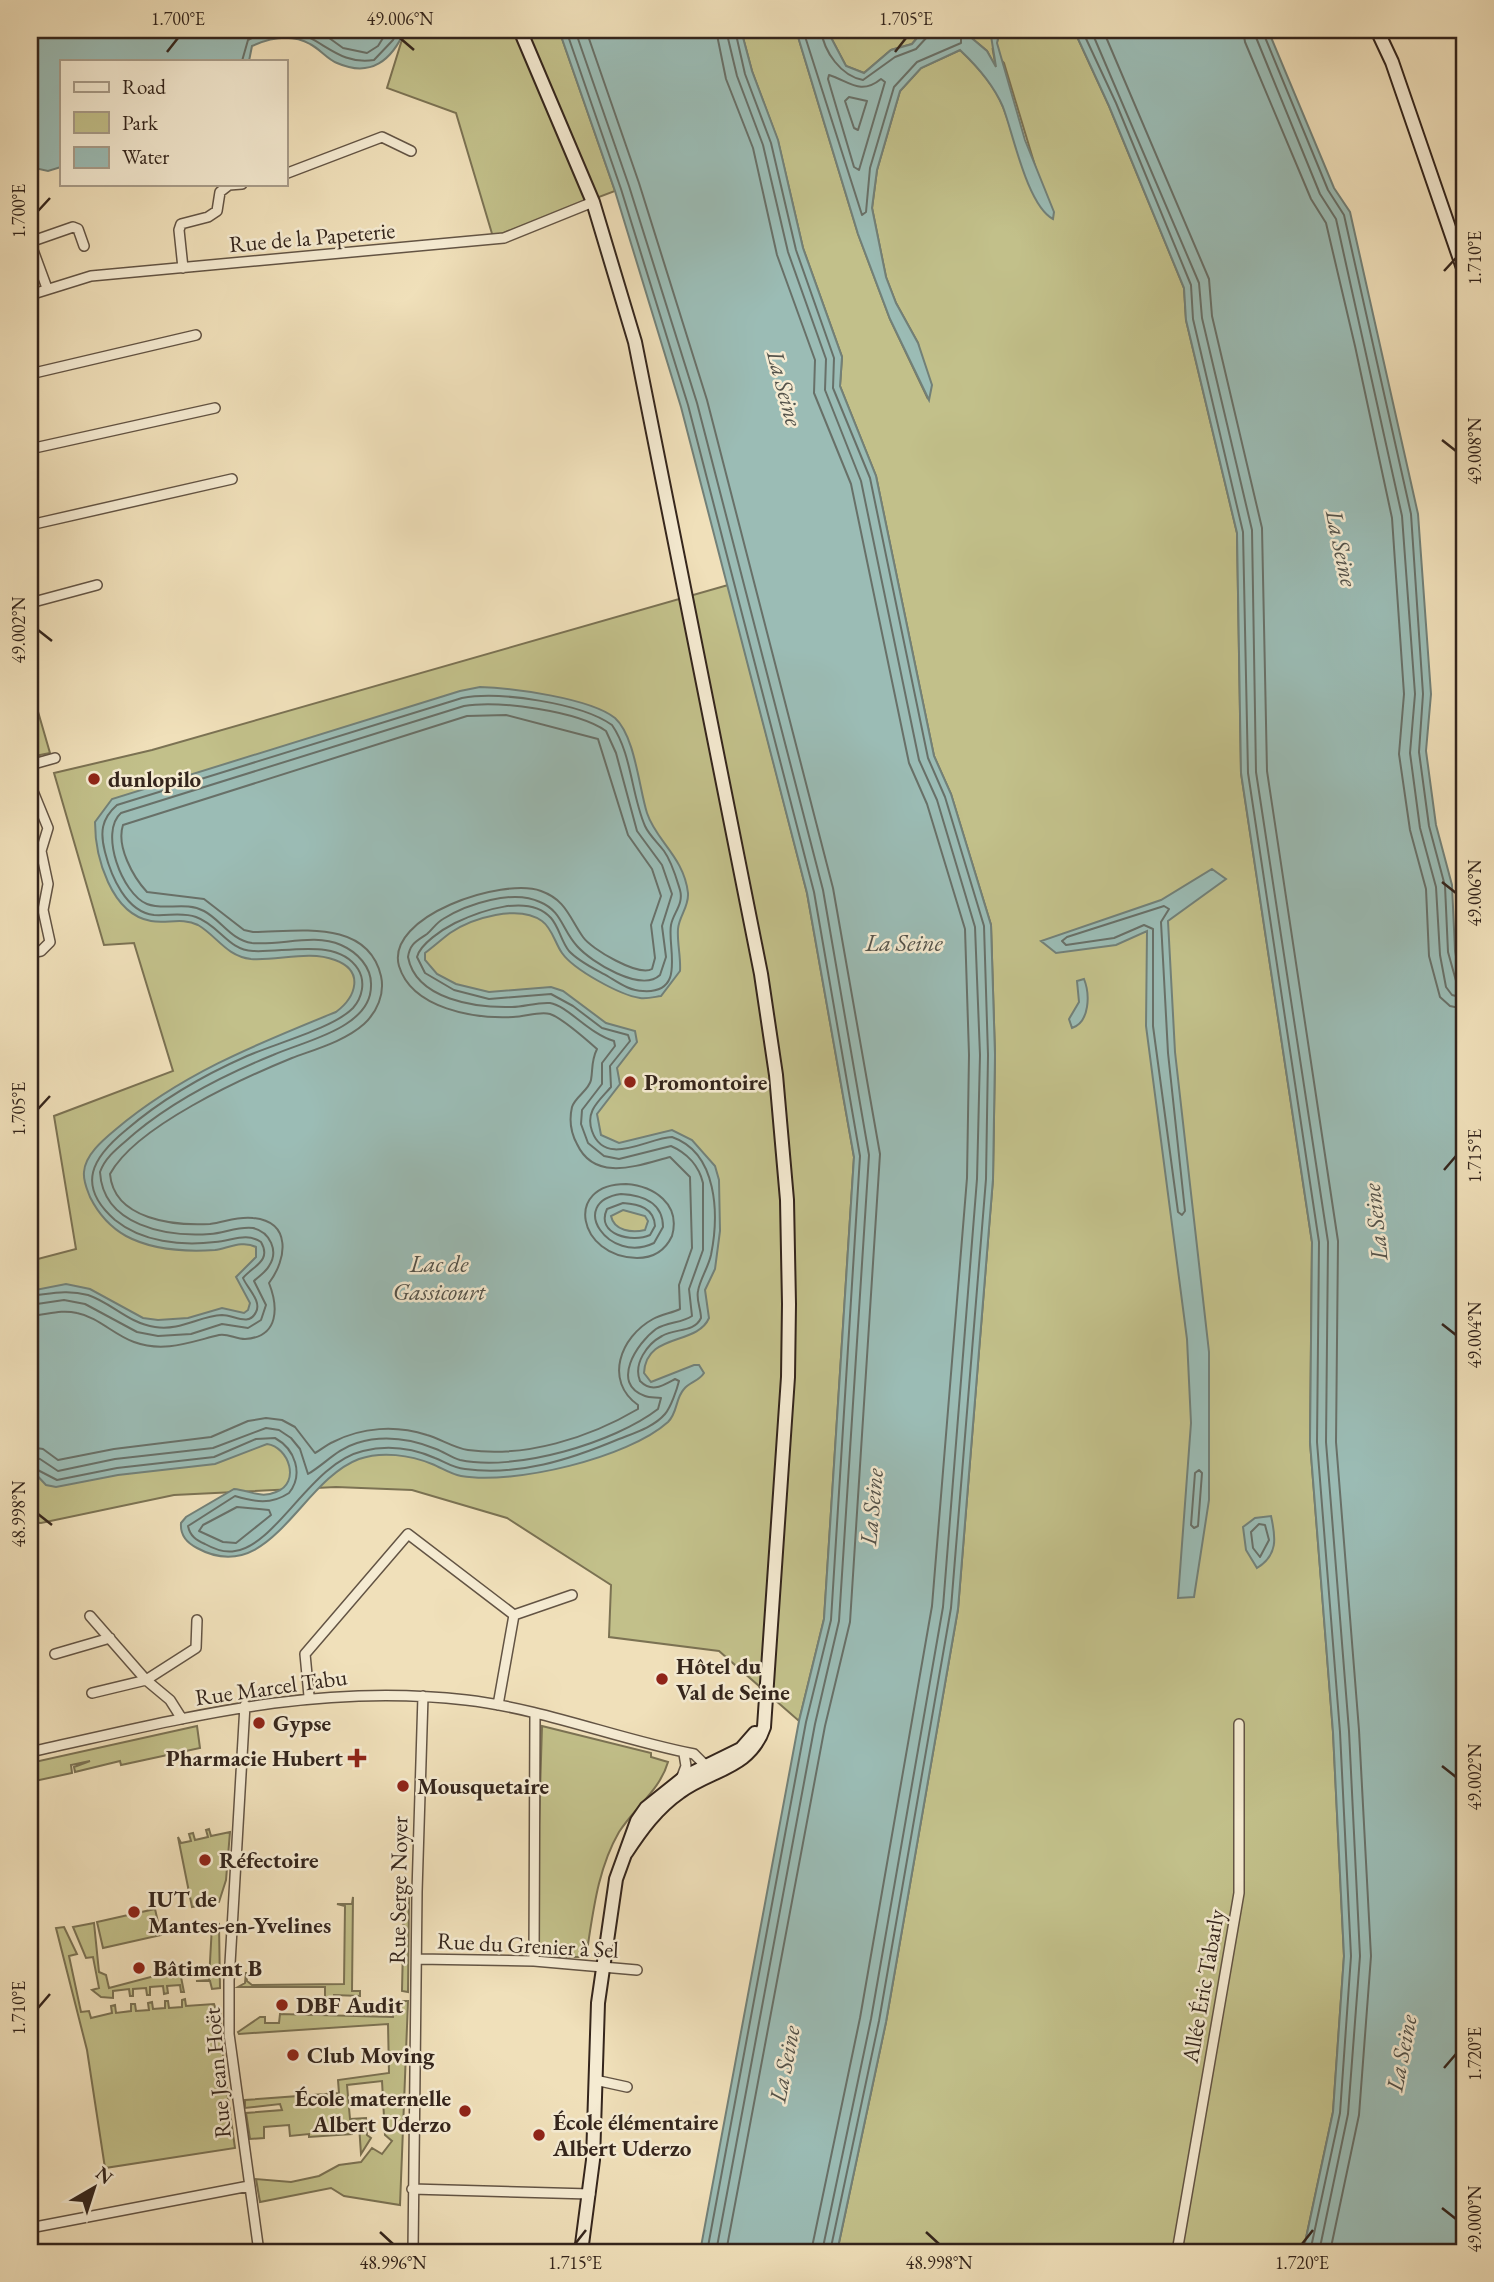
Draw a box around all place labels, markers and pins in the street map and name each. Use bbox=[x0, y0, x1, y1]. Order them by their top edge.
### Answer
place label: dunlopilo bbox=[108, 764, 202, 794]
marker: dunlopilo bbox=[86, 771, 102, 787]
place label: Promontoire bbox=[644, 1067, 768, 1097]
marker: Promontoire bbox=[622, 1074, 638, 1090]
place label: Hôtel du Val de Seine bbox=[676, 1651, 790, 1707]
marker: Hôtel du Val de Seine bbox=[654, 1671, 670, 1687]
place label: Gypse bbox=[273, 1708, 332, 1738]
marker: Gypse bbox=[251, 1715, 267, 1731]
place label: Pharmacie Hubert bbox=[166, 1743, 343, 1773]
marker: Pharmacie Hubert bbox=[349, 1750, 365, 1766]
place label: Mousquetaire bbox=[417, 1771, 549, 1801]
marker: Mousquetaire bbox=[395, 1778, 411, 1794]
place label: Réfectoire bbox=[219, 1845, 319, 1875]
marker: Réfectoire bbox=[197, 1852, 213, 1868]
place label: IUT de Mantes-en-Yvelines bbox=[148, 1884, 331, 1940]
marker: IUT de Mantes-en-Yvelines bbox=[126, 1904, 142, 1920]
place label: Bâtiment B bbox=[153, 1953, 262, 1983]
marker: Bâtiment B bbox=[131, 1960, 147, 1976]
place label: DBF Audit bbox=[296, 1990, 403, 2020]
marker: DBF Audit bbox=[274, 1997, 290, 2013]
place label: Club Moving bbox=[307, 2040, 435, 2070]
marker: Club Moving bbox=[285, 2047, 301, 2063]
place label: École maternelle Albert Uderzo bbox=[295, 2083, 451, 2139]
marker: École maternelle Albert Uderzo bbox=[457, 2103, 473, 2119]
place label: École élémentaire Albert Uderzo bbox=[552, 2107, 719, 2163]
marker: École élémentaire Albert Uderzo bbox=[531, 2127, 547, 2143]

